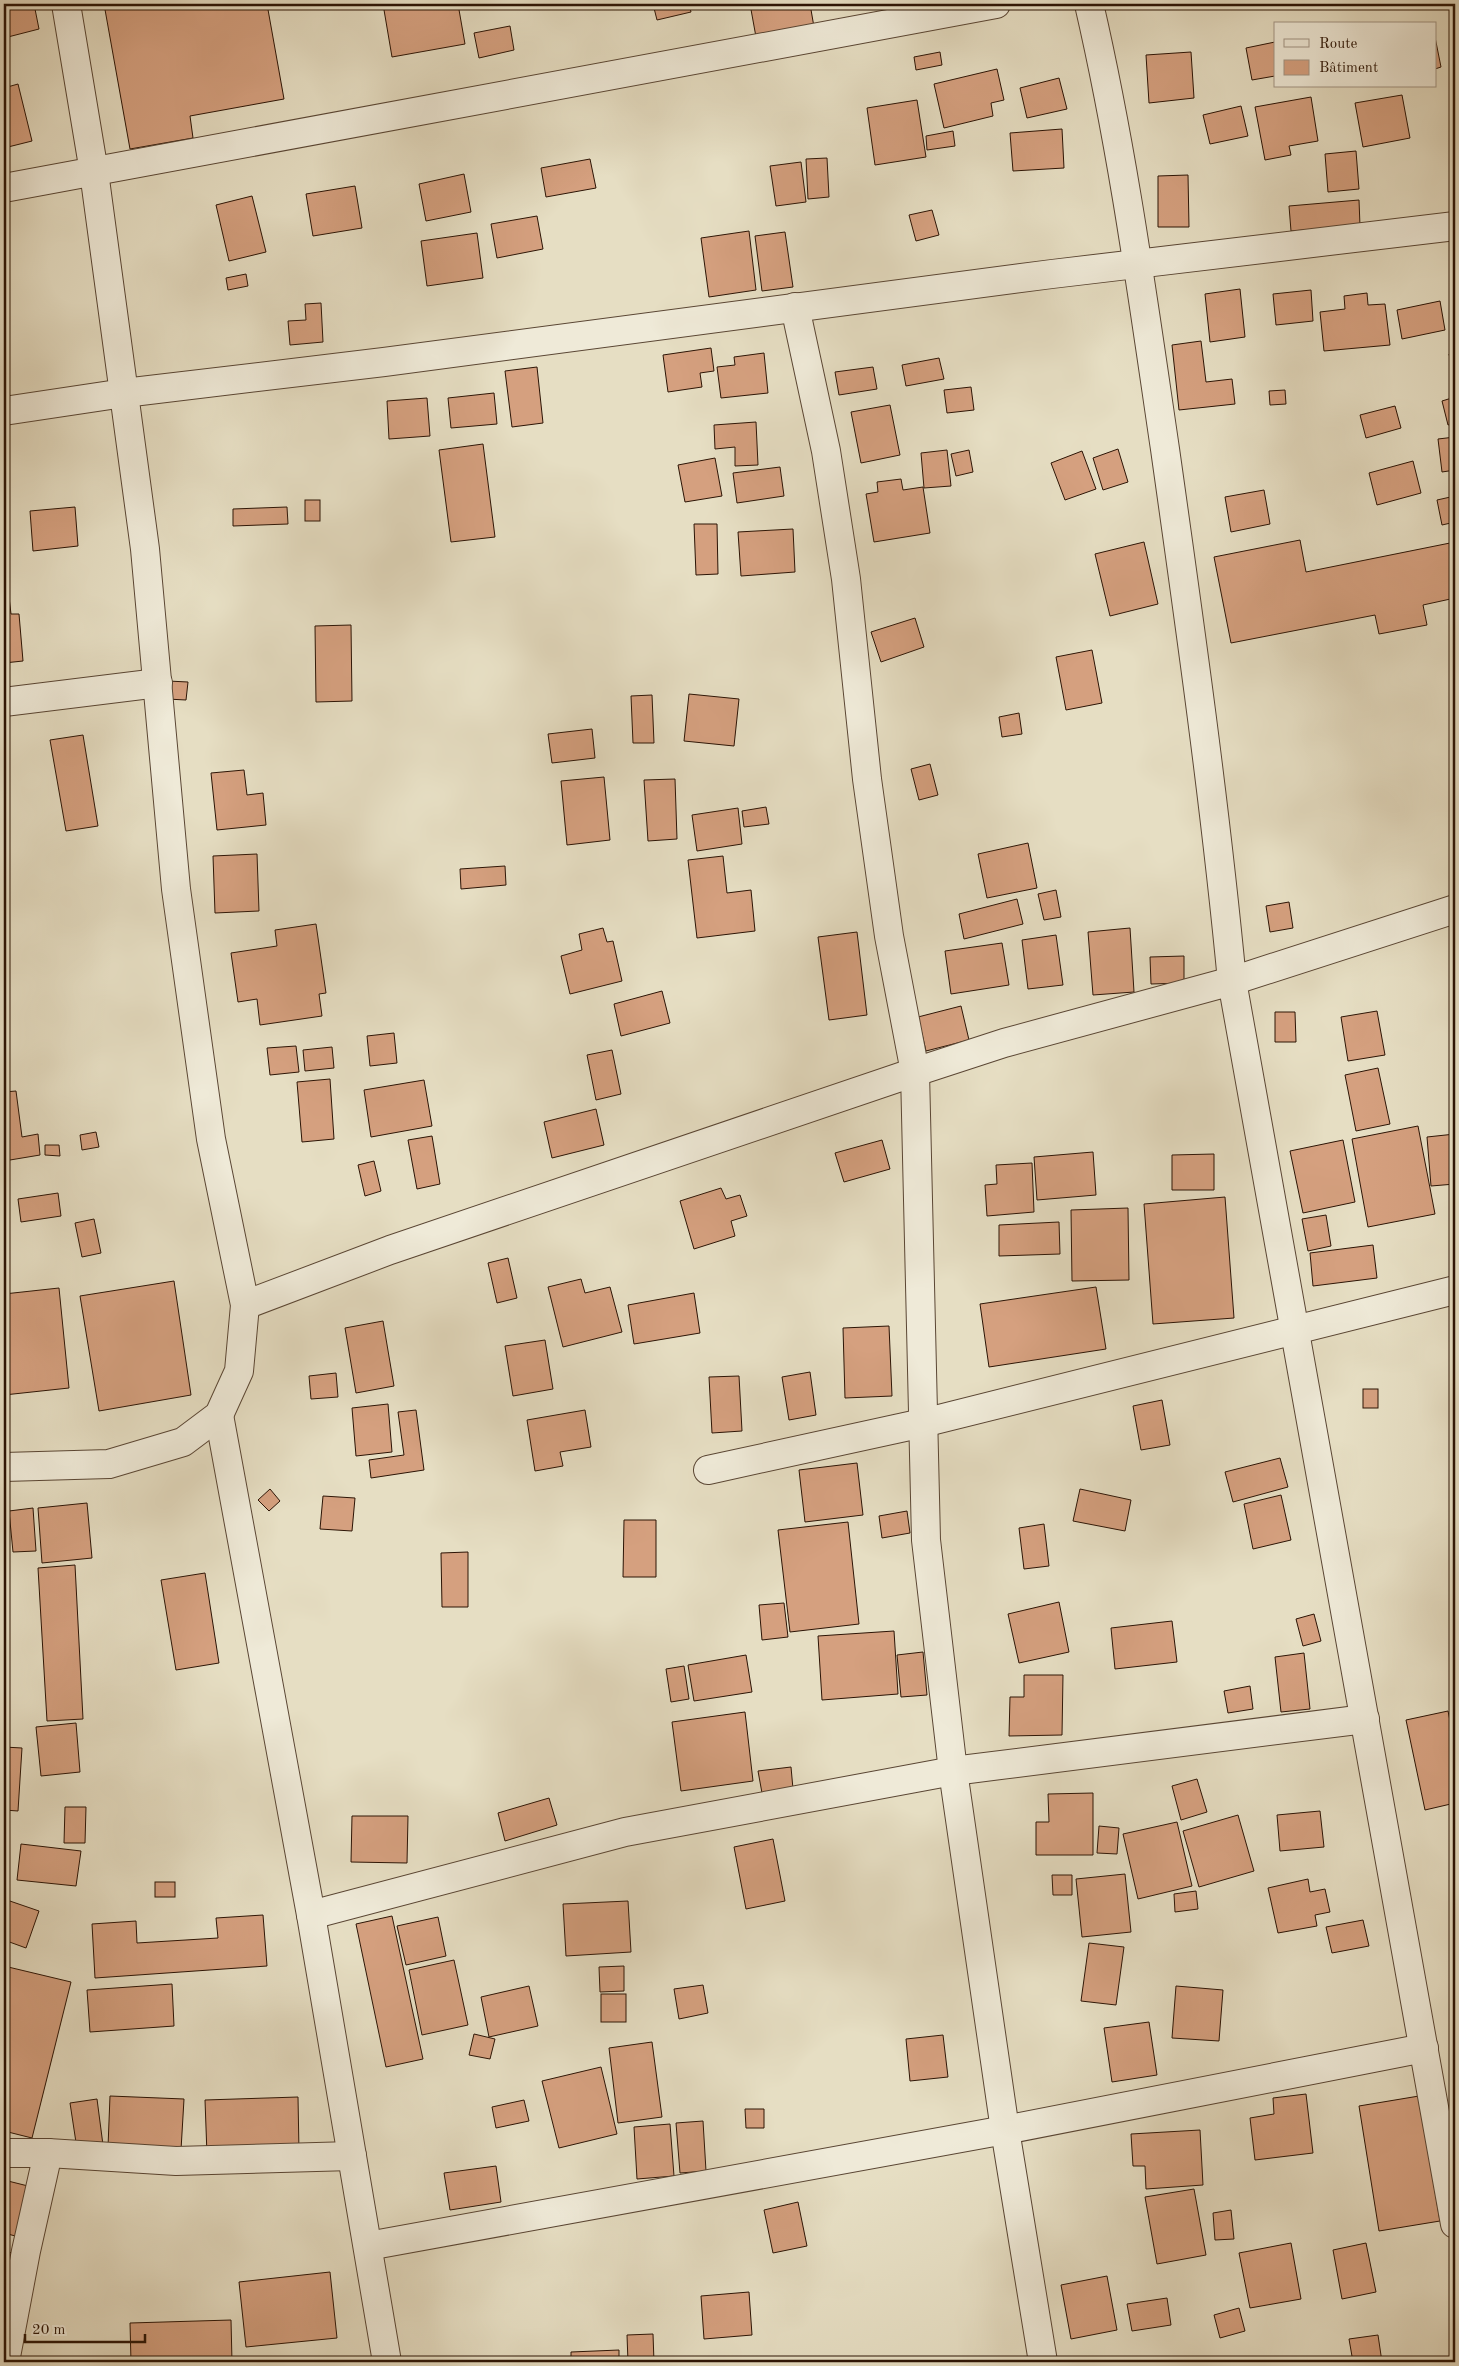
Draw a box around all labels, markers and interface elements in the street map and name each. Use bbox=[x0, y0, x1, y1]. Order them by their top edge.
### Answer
legend bbox=[1274, 22, 1436, 88]
text: Route bbox=[1319, 37, 1357, 52]
text: Bâtiment bbox=[1319, 61, 1378, 76]
scale bar bbox=[25, 2311, 145, 2343]
text: 20 m bbox=[32, 2323, 66, 2338]

